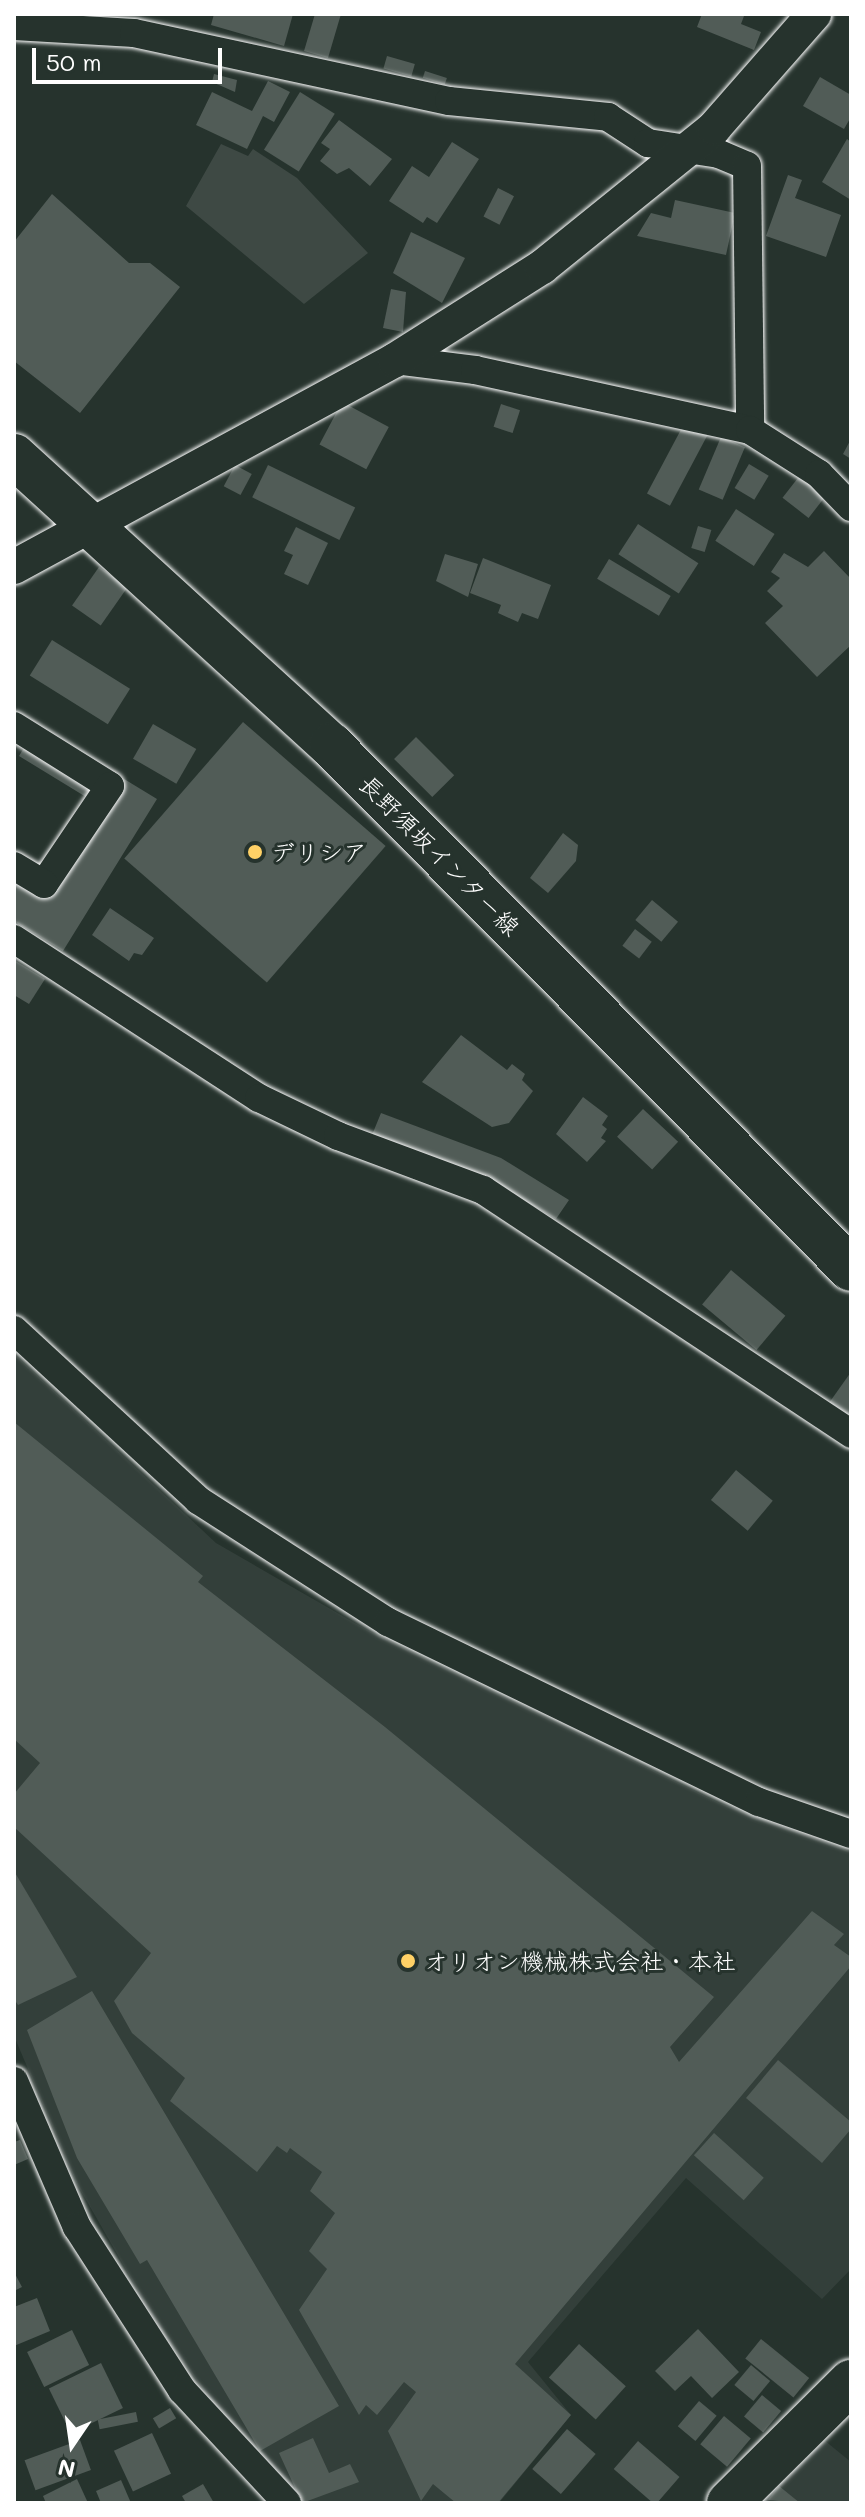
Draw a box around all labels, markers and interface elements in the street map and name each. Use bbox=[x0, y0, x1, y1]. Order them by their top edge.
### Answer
scale bar bbox=[36, 32, 226, 82]
text: 50 m bbox=[46, 46, 102, 77]
street label: 長野須坂インター線 bbox=[353, 768, 527, 942]
place label: デリシア bbox=[271, 838, 367, 866]
marker: デリシア bbox=[246, 843, 264, 861]
place label: オリオン機械株式会社・本社 bbox=[424, 1947, 736, 1975]
marker: オリオン機械株式会社・本社 bbox=[399, 1952, 417, 1970]
north arrow bbox=[32, 2405, 112, 2485]
text: N bbox=[55, 2453, 78, 2485]

